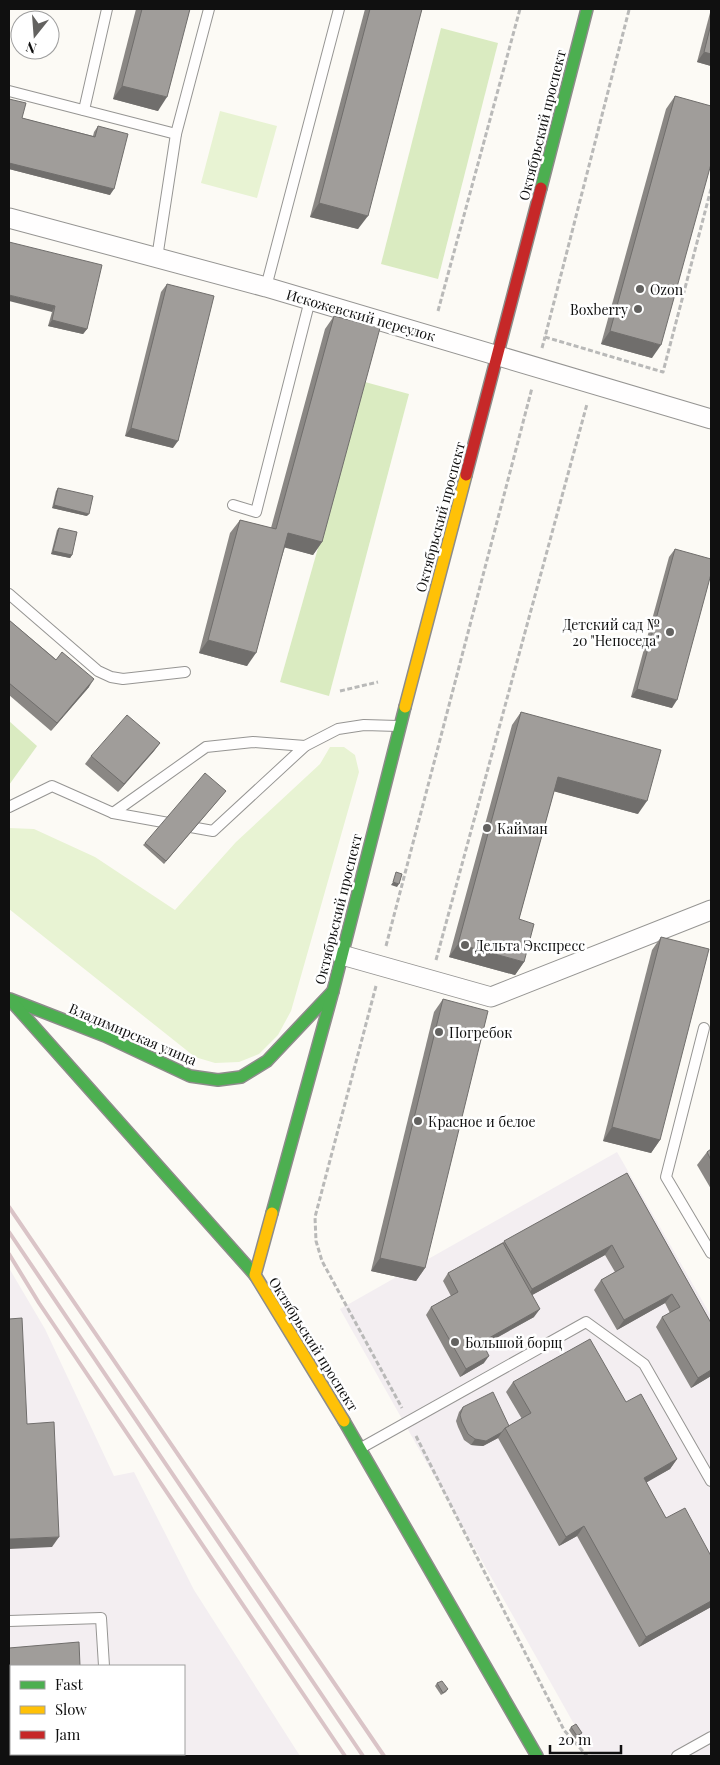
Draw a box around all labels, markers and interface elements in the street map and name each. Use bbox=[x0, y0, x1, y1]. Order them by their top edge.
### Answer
north arrow bbox=[10, 10, 60, 60]
text: N bbox=[23, 37, 39, 58]
street label: Октябрьский проспект bbox=[514, 47, 570, 202]
place label: Ozon bbox=[650, 280, 684, 299]
marker: Ozon bbox=[634, 283, 646, 295]
street label: Искожевский переулок bbox=[284, 285, 438, 345]
place label: Boxberry bbox=[570, 300, 628, 319]
marker: Boxberry bbox=[632, 303, 644, 315]
street label: Октябрьский проспект bbox=[411, 439, 469, 594]
place label: Детский сад № 20 "Непоседа" bbox=[563, 615, 660, 650]
marker: Детский сад № 20 "Непоседа" bbox=[664, 626, 676, 638]
place label: Кайман bbox=[497, 819, 548, 838]
marker: Кайман bbox=[481, 822, 493, 834]
street label: Октябрьский проспект bbox=[310, 831, 366, 986]
place label: Дельта Экспресс bbox=[475, 936, 585, 955]
marker: Дельта Экспресс bbox=[459, 939, 471, 951]
street label: Владимирская улица bbox=[66, 999, 200, 1070]
place label: Погребок bbox=[449, 1023, 512, 1042]
marker: Погребок bbox=[433, 1026, 445, 1038]
place label: Красное и белое bbox=[428, 1112, 536, 1131]
marker: Красное и белое bbox=[412, 1115, 424, 1127]
street label: Октябрьский проспект bbox=[265, 1273, 363, 1415]
place label: Большой борщ bbox=[465, 1333, 563, 1352]
marker: Большой борщ bbox=[449, 1336, 461, 1348]
legend bbox=[10, 1665, 185, 1755]
text: Fast bbox=[55, 1674, 84, 1694]
text: Slow bbox=[55, 1699, 87, 1719]
scale bar bbox=[550, 1722, 621, 1754]
text: Jam bbox=[54, 1724, 81, 1744]
text: 20 m bbox=[558, 1729, 592, 1749]

